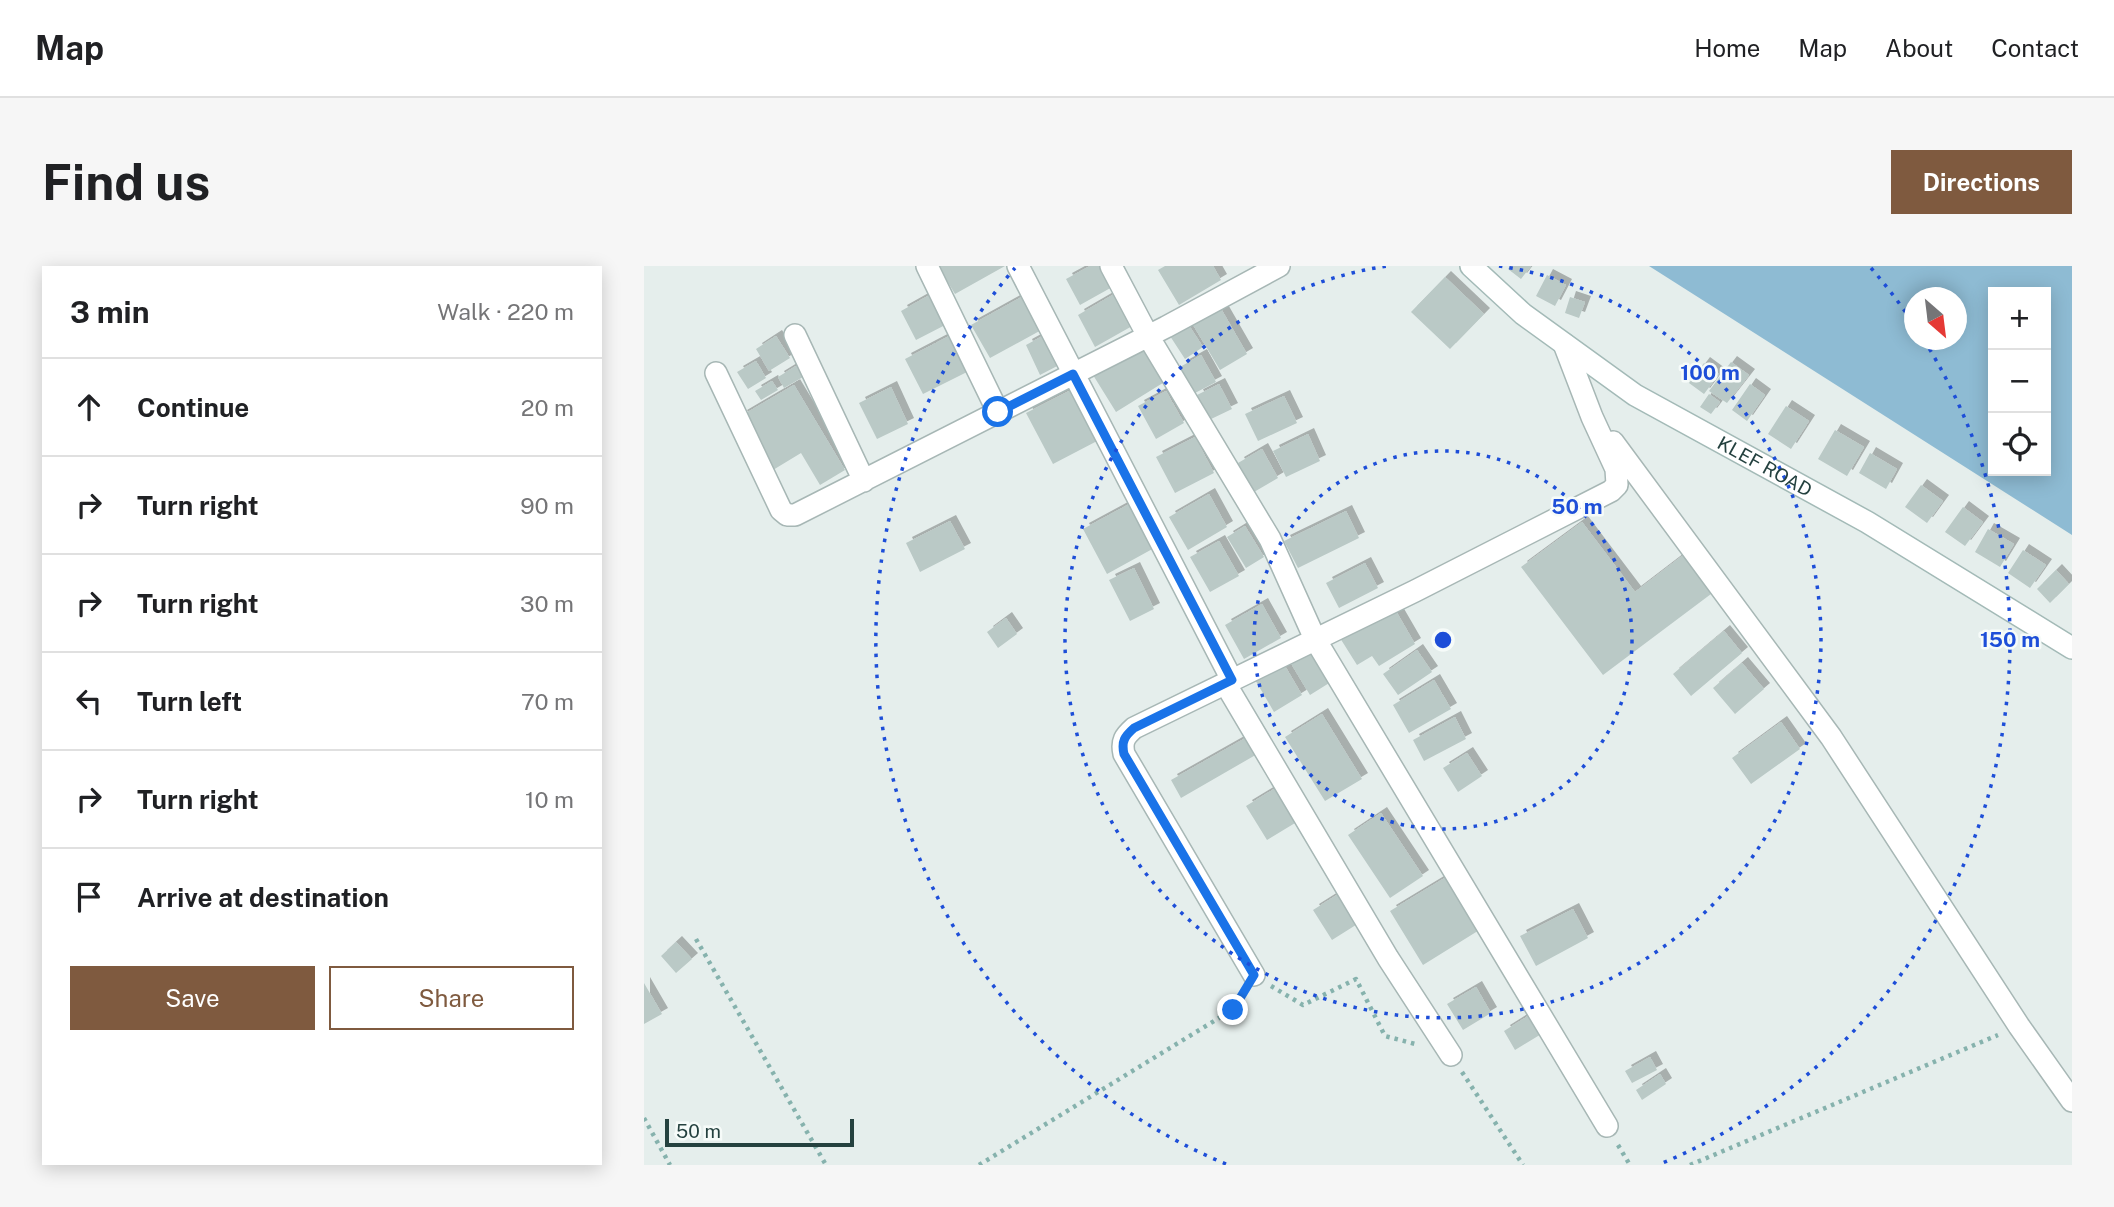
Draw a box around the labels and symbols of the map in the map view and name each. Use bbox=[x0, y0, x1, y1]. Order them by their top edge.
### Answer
north arrow bbox=[1904, 287, 1967, 350]
text: 100 m bbox=[1680, 360, 1740, 385]
route start bbox=[982, 396, 1013, 427]
street label: KLEF ROAD bbox=[1714, 431, 1816, 501]
text: 50 m bbox=[1551, 494, 1603, 519]
text: 150 m bbox=[1980, 627, 2040, 652]
centre of rings bbox=[1431, 628, 1455, 652]
route end bbox=[1217, 994, 1248, 1025]
scale bar bbox=[665, 1116, 854, 1148]

